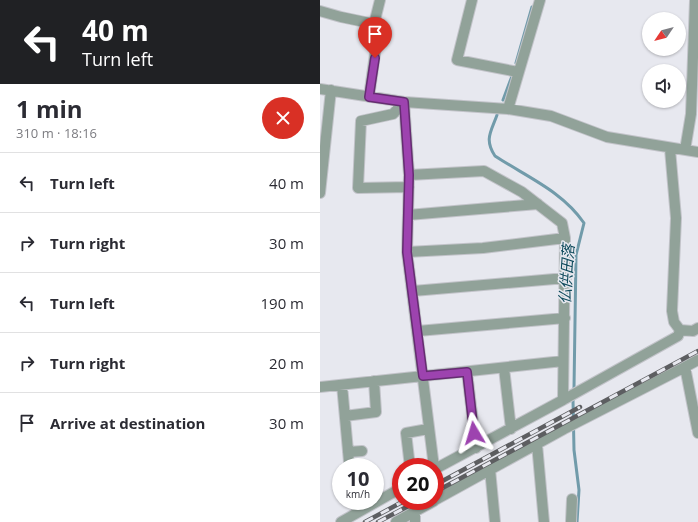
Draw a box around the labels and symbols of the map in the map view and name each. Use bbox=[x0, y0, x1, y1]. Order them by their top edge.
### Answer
north arrow bbox=[642, 12, 686, 56]
pin bbox=[358, 17, 392, 58]
water label: 仏供田落 bbox=[554, 241, 578, 305]
position arrow bbox=[453, 412, 495, 454]
speed limit sign: 20 bbox=[392, 458, 444, 510]

